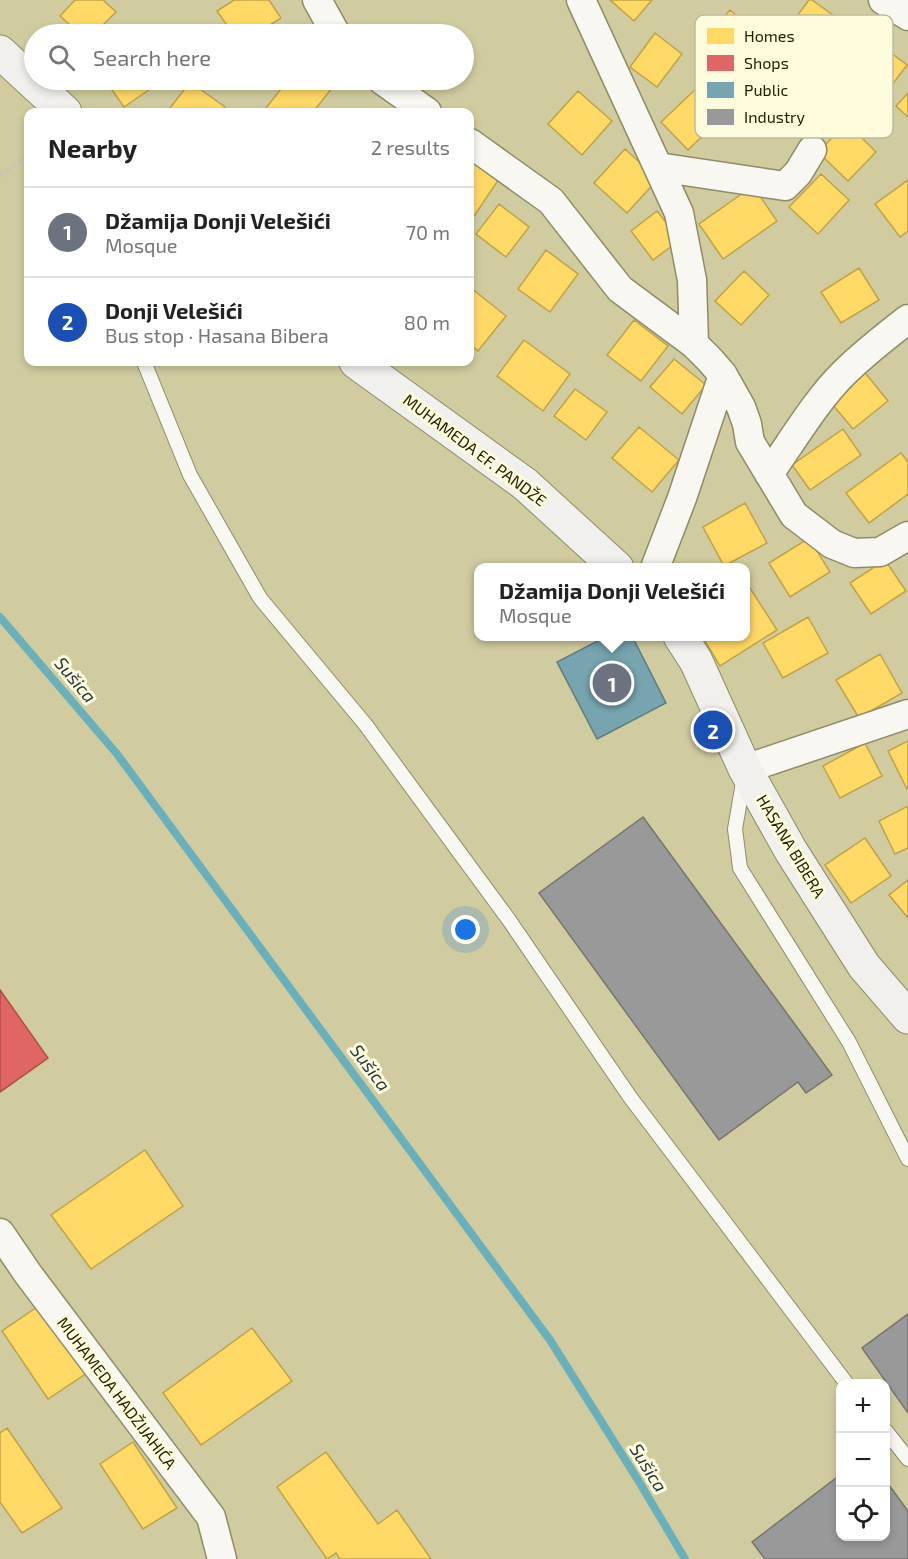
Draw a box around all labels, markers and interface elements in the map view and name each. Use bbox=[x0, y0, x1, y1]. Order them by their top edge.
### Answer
legend bbox=[695, 15, 893, 138]
search box bbox=[24, 24, 474, 90]
text: Homes bbox=[744, 26, 795, 45]
icon: search bbox=[45, 41, 78, 74]
text: Search here bbox=[93, 44, 211, 70]
text: Shops bbox=[744, 53, 789, 72]
text: Public bbox=[744, 80, 788, 99]
text: Industry bbox=[744, 107, 805, 126]
text: Nearby bbox=[48, 132, 137, 163]
text: 2 results bbox=[371, 135, 450, 159]
text: Džamija Donji Velešići bbox=[105, 207, 331, 233]
text: 1 bbox=[63, 220, 72, 244]
text: 70 m bbox=[406, 220, 450, 244]
text: Mosque bbox=[105, 233, 178, 257]
text: Donji Velešići bbox=[105, 297, 243, 323]
text: 2 bbox=[62, 310, 73, 334]
text: 80 m bbox=[404, 310, 450, 334]
text: Bus stop · Hasana Bibera bbox=[105, 323, 329, 347]
street label: MUHAMEDA EF. PANDŽE bbox=[400, 390, 551, 510]
popup bbox=[474, 563, 750, 641]
text: Džamija Donji Velešići bbox=[499, 577, 725, 603]
text: Mosque bbox=[499, 603, 572, 627]
water label: Sušica bbox=[50, 652, 101, 707]
pin: 1 bbox=[592, 660, 632, 706]
pin: 2 bbox=[694, 708, 732, 752]
street label: HASANA BIBERA bbox=[753, 791, 830, 901]
your location bbox=[451, 915, 480, 944]
water label: Sušica bbox=[346, 1040, 395, 1095]
street label: MUHAMEDA HADŽIJAHIĆA bbox=[54, 1313, 181, 1473]
map controls bbox=[836, 1379, 890, 1541]
button: + bbox=[836, 1379, 890, 1433]
button: − bbox=[836, 1433, 890, 1487]
water label: Sušica bbox=[626, 1439, 672, 1496]
button: locate bbox=[836, 1487, 890, 1541]

